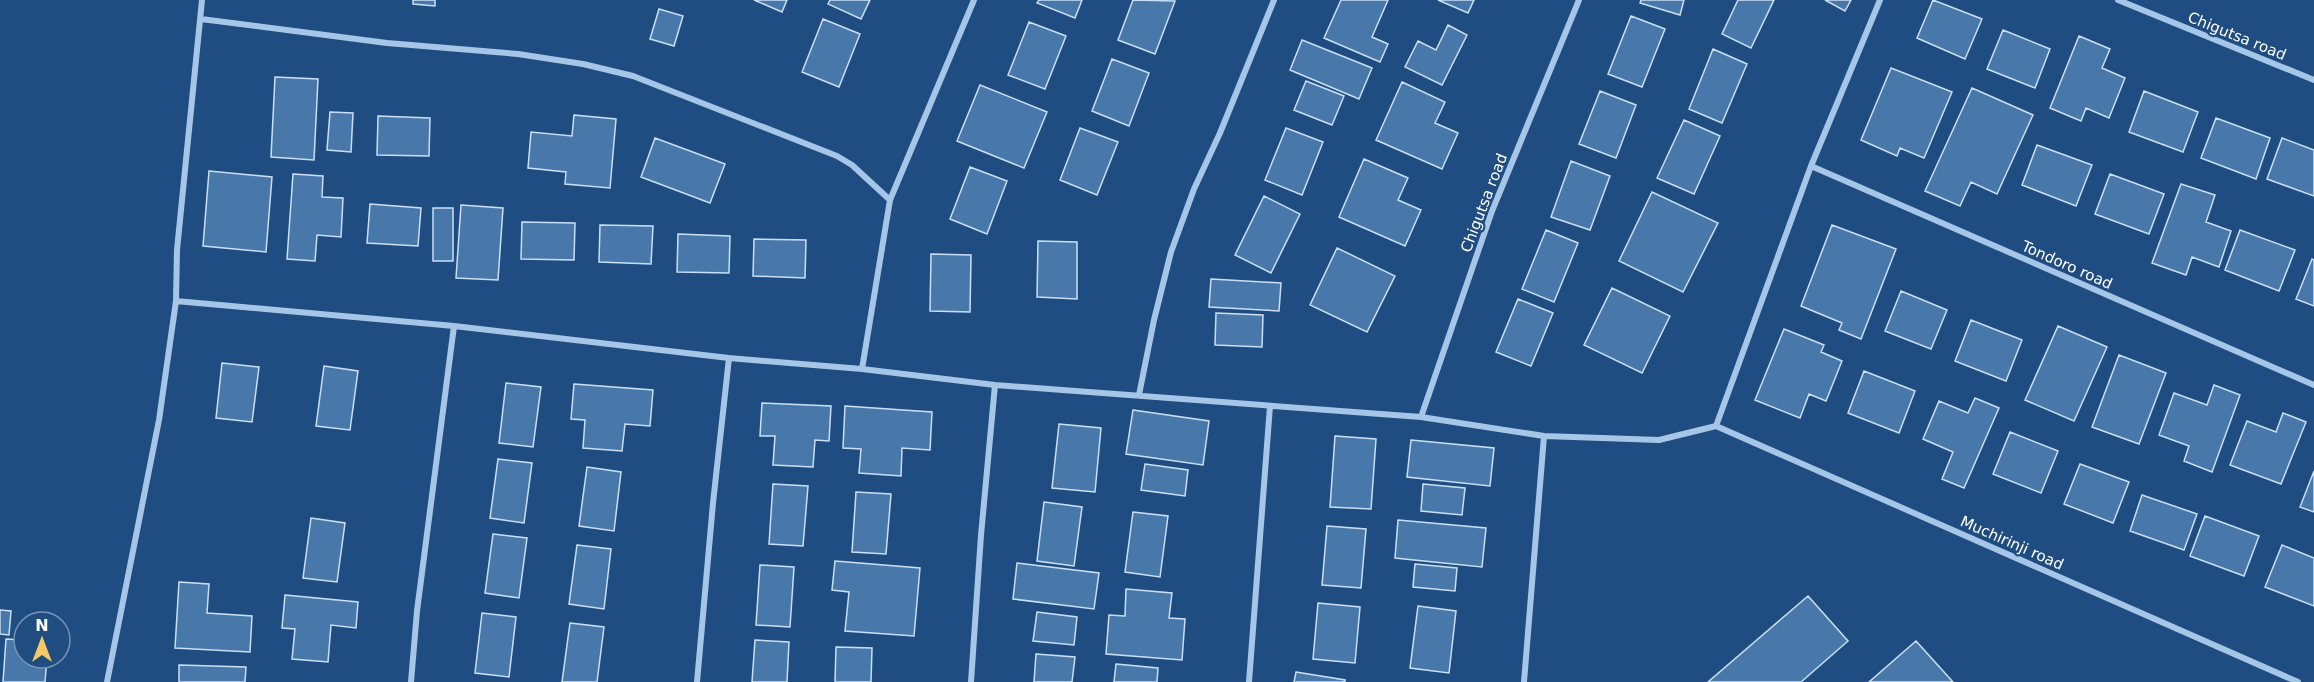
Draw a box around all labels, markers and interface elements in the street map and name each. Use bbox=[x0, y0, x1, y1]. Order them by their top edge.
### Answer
street label: Chigutsa road bbox=[2185, 8, 2289, 64]
street label: Chigutsa road bbox=[1457, 151, 1511, 255]
street label: Tondoro road bbox=[2018, 237, 2115, 293]
street label: Muchirinji road bbox=[1958, 512, 2066, 574]
north arrow bbox=[12, 610, 72, 670]
text: N bbox=[35, 616, 49, 635]

